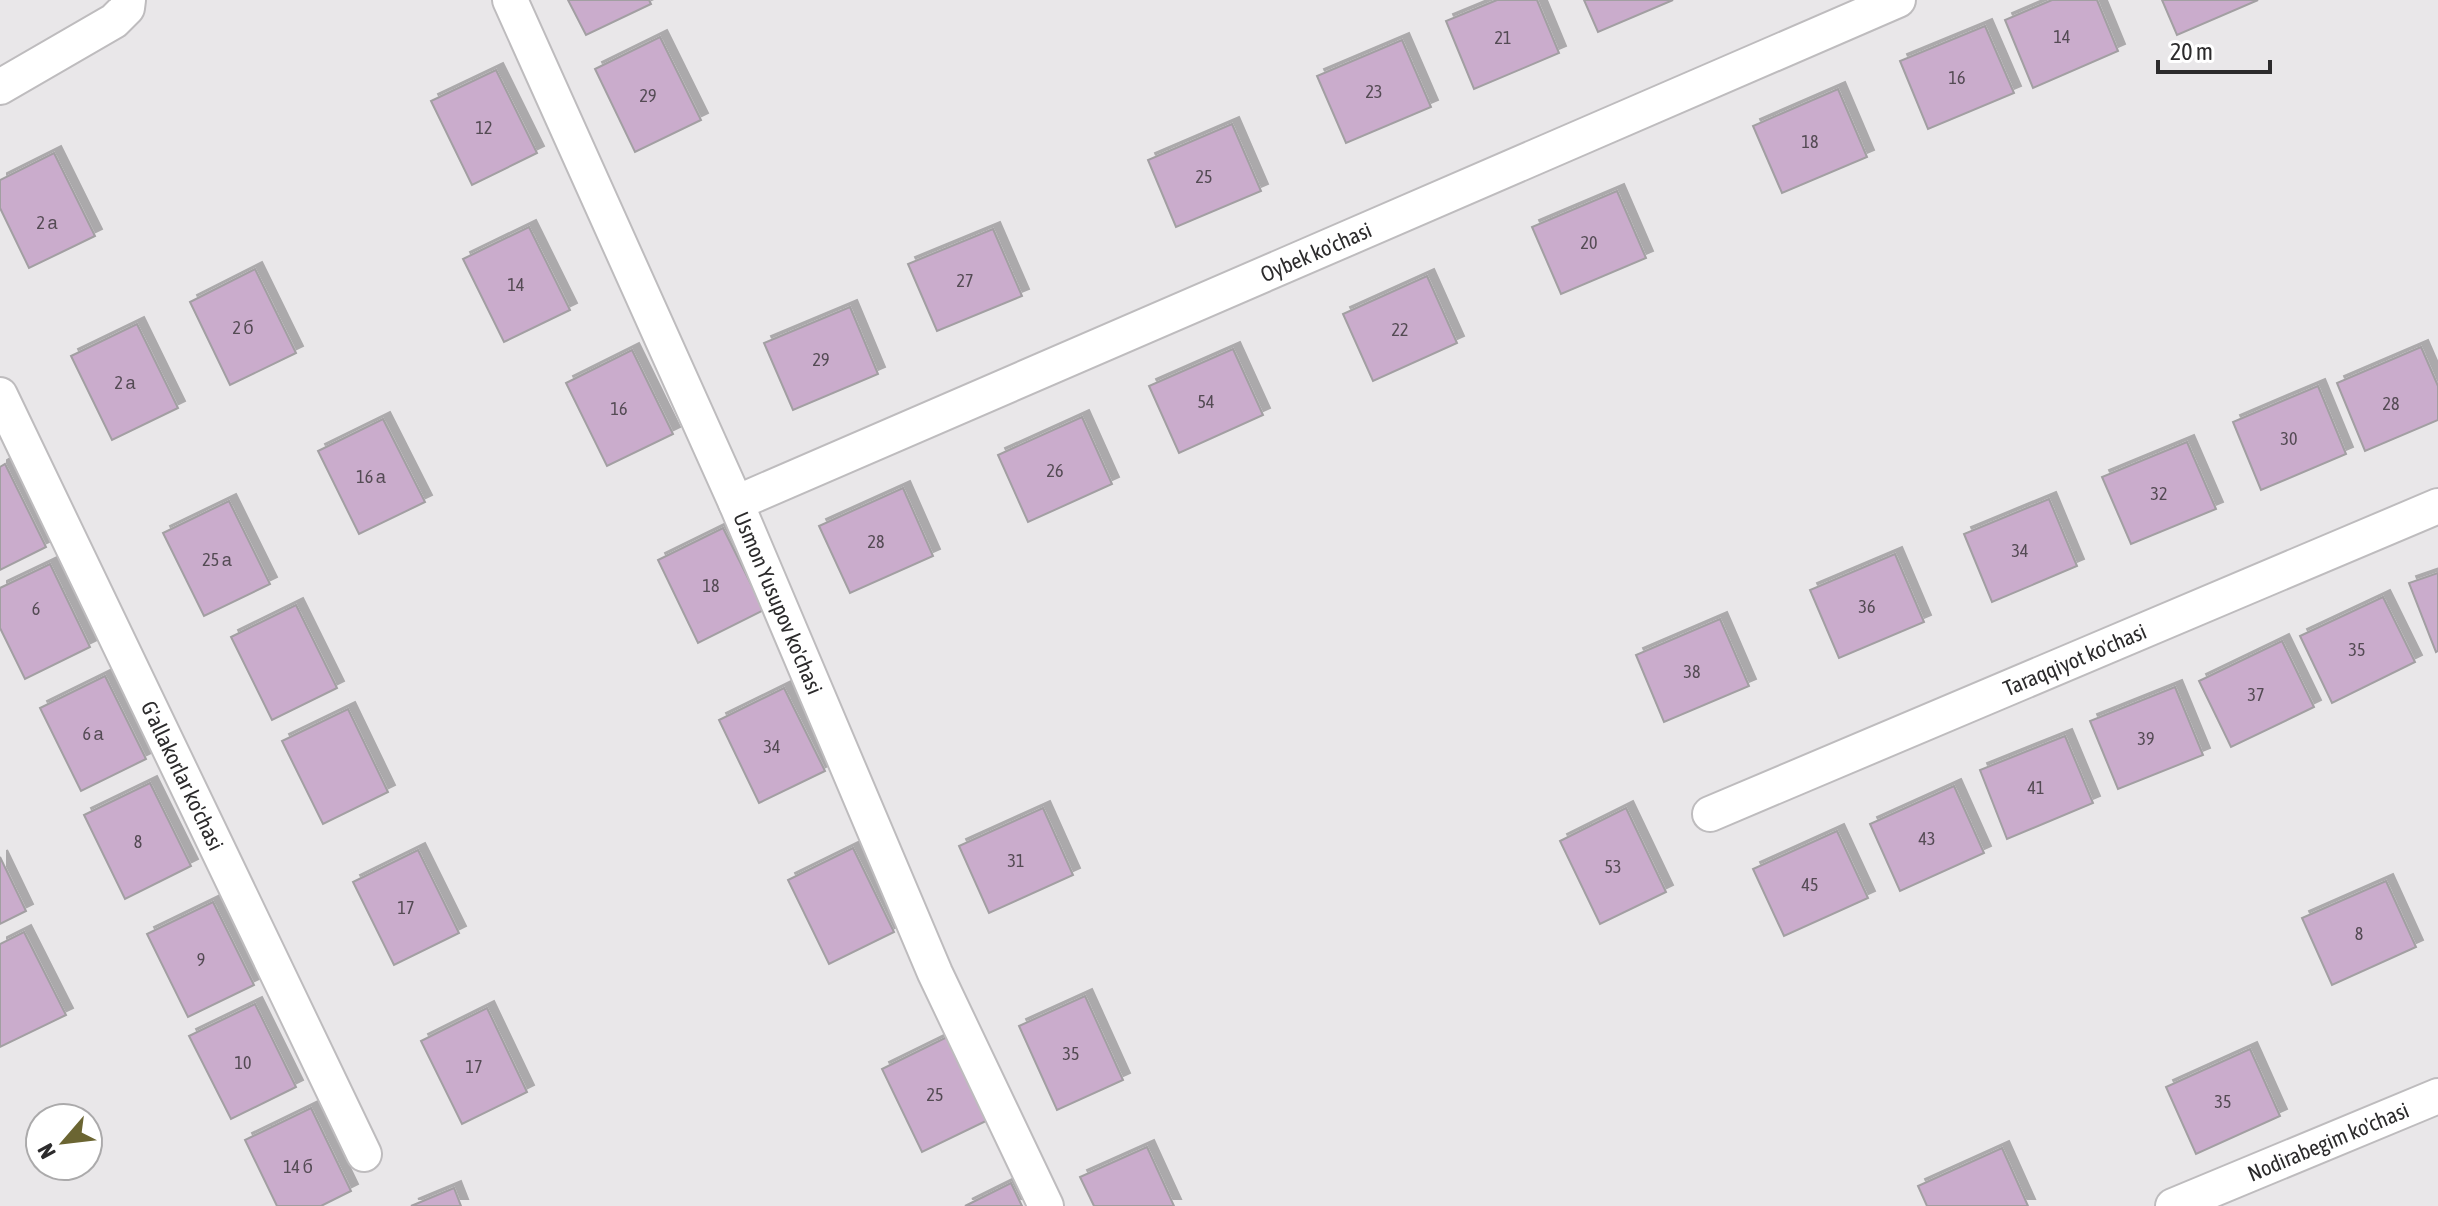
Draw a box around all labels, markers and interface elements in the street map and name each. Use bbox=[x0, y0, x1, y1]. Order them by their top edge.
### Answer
scale bar bbox=[2158, 24, 2270, 74]
house number: 14 bbox=[2054, 26, 2070, 47]
house number: 21 bbox=[1495, 27, 1511, 48]
text: 20 m bbox=[2170, 38, 2213, 65]
house number: 16 bbox=[1949, 67, 1965, 88]
house number: 23 bbox=[1366, 81, 1382, 102]
house number: 29 bbox=[640, 85, 656, 106]
house number: 12 bbox=[476, 117, 492, 138]
house number: 18 bbox=[1802, 131, 1818, 152]
house number: 25 bbox=[1196, 166, 1212, 187]
house number: 2 а bbox=[37, 212, 58, 233]
street label: Oybek ko'chasi bbox=[1256, 216, 1375, 287]
house number: 20 bbox=[1581, 232, 1597, 253]
house number: 27 bbox=[957, 270, 973, 291]
house number: 14 bbox=[508, 274, 524, 295]
house number: 2 б bbox=[232, 317, 254, 338]
house number: 22 bbox=[1392, 319, 1408, 340]
house number: 29 bbox=[813, 349, 829, 370]
house number: 2 а bbox=[115, 372, 136, 393]
house number: 54 bbox=[1198, 391, 1214, 412]
house number: 28 bbox=[2383, 393, 2399, 414]
house number: 16 bbox=[611, 398, 627, 419]
house number: 30 bbox=[2281, 428, 2297, 449]
house number: 26 bbox=[1047, 460, 1063, 481]
house number: 16 а bbox=[356, 466, 387, 487]
house number: 32 bbox=[2151, 483, 2167, 504]
street label: Usmon Yusupov ko'chasi bbox=[728, 508, 828, 698]
house number: 28 bbox=[868, 531, 884, 552]
house number: 34 bbox=[2012, 540, 2028, 561]
house number: 25 а bbox=[202, 549, 233, 570]
house number: 18 bbox=[703, 575, 719, 596]
house number: 36 bbox=[1859, 596, 1875, 617]
house number: 6 bbox=[32, 598, 40, 619]
street label: Taraqqiyot ko'chasi bbox=[1999, 618, 2150, 701]
house number: 35 bbox=[2349, 639, 2365, 660]
house number: 38 bbox=[1684, 661, 1700, 682]
house number: 37 bbox=[2248, 684, 2264, 705]
street label: G'allakorlar ko'chasi bbox=[136, 697, 229, 854]
house number: 6 а bbox=[83, 723, 104, 744]
house number: 39 bbox=[2138, 728, 2154, 749]
house number: 34 bbox=[764, 736, 780, 757]
house number: 41 bbox=[2028, 777, 2044, 798]
house number: 43 bbox=[1919, 828, 1935, 849]
house number: 8 bbox=[134, 831, 142, 852]
house number: 31 bbox=[1008, 850, 1024, 871]
house number: 53 bbox=[1605, 856, 1621, 877]
house number: 45 bbox=[1802, 874, 1818, 895]
house number: 17 bbox=[398, 897, 414, 918]
house number: 8 bbox=[2355, 923, 2363, 944]
house number: 9 bbox=[197, 949, 205, 970]
house number: 35 bbox=[1063, 1043, 1079, 1064]
house number: 10 bbox=[235, 1052, 251, 1073]
house number: 17 bbox=[466, 1056, 482, 1077]
house number: 25 bbox=[927, 1084, 943, 1105]
house number: 35 bbox=[2215, 1091, 2231, 1112]
street label: Nodirabegim ko'chasi bbox=[2244, 1097, 2413, 1187]
north arrow bbox=[24, 1102, 104, 1182]
text: N bbox=[32, 1140, 61, 1163]
house number: 14 б bbox=[283, 1156, 313, 1177]

